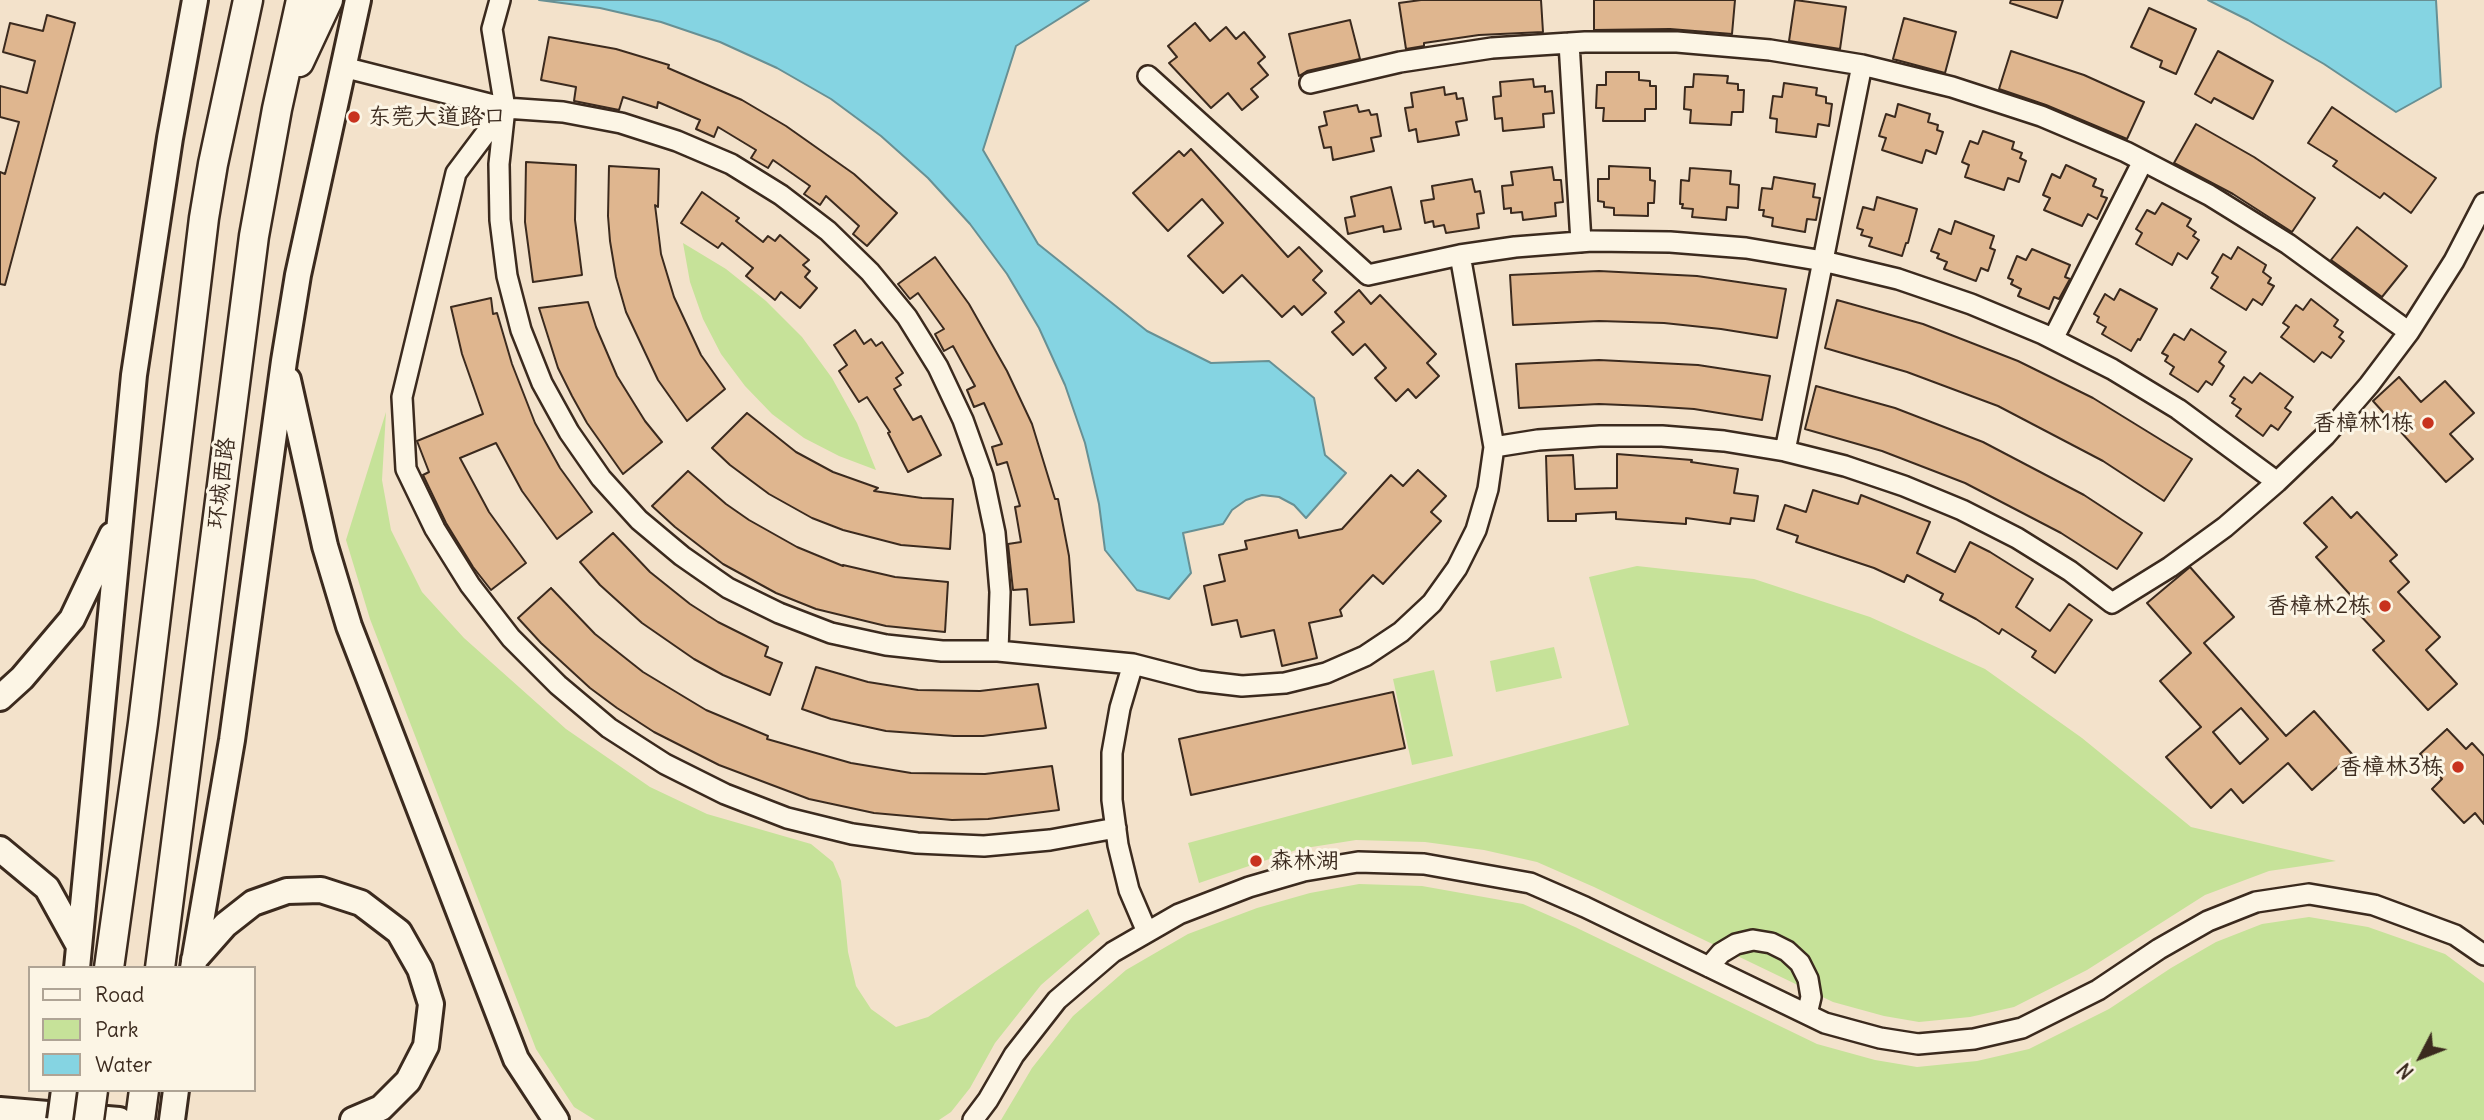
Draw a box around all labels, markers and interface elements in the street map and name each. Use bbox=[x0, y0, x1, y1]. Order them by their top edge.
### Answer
place label: 东莞大道路口 bbox=[368, 103, 506, 131]
marker: 东莞大道路口 bbox=[346, 109, 362, 125]
place label: 香樟林1栋 bbox=[2313, 409, 2414, 437]
marker: 香樟林1栋 bbox=[2420, 415, 2436, 431]
street label: 环城西路 bbox=[203, 436, 241, 530]
place label: 香樟林2栋 bbox=[2266, 592, 2371, 620]
marker: 香樟林2栋 bbox=[2377, 598, 2393, 614]
place label: 香樟林3栋 bbox=[2339, 753, 2444, 781]
marker: 香樟林3栋 bbox=[2450, 759, 2466, 775]
place label: 森林湖 bbox=[1270, 847, 1339, 875]
marker: 森林湖 bbox=[1248, 853, 1264, 869]
legend bbox=[28, 966, 256, 1092]
text: Road bbox=[95, 981, 144, 1008]
text: Park bbox=[95, 1016, 138, 1043]
north arrow bbox=[2386, 1022, 2456, 1092]
text: Water bbox=[95, 1051, 152, 1078]
text: N bbox=[2392, 1058, 2419, 1084]

